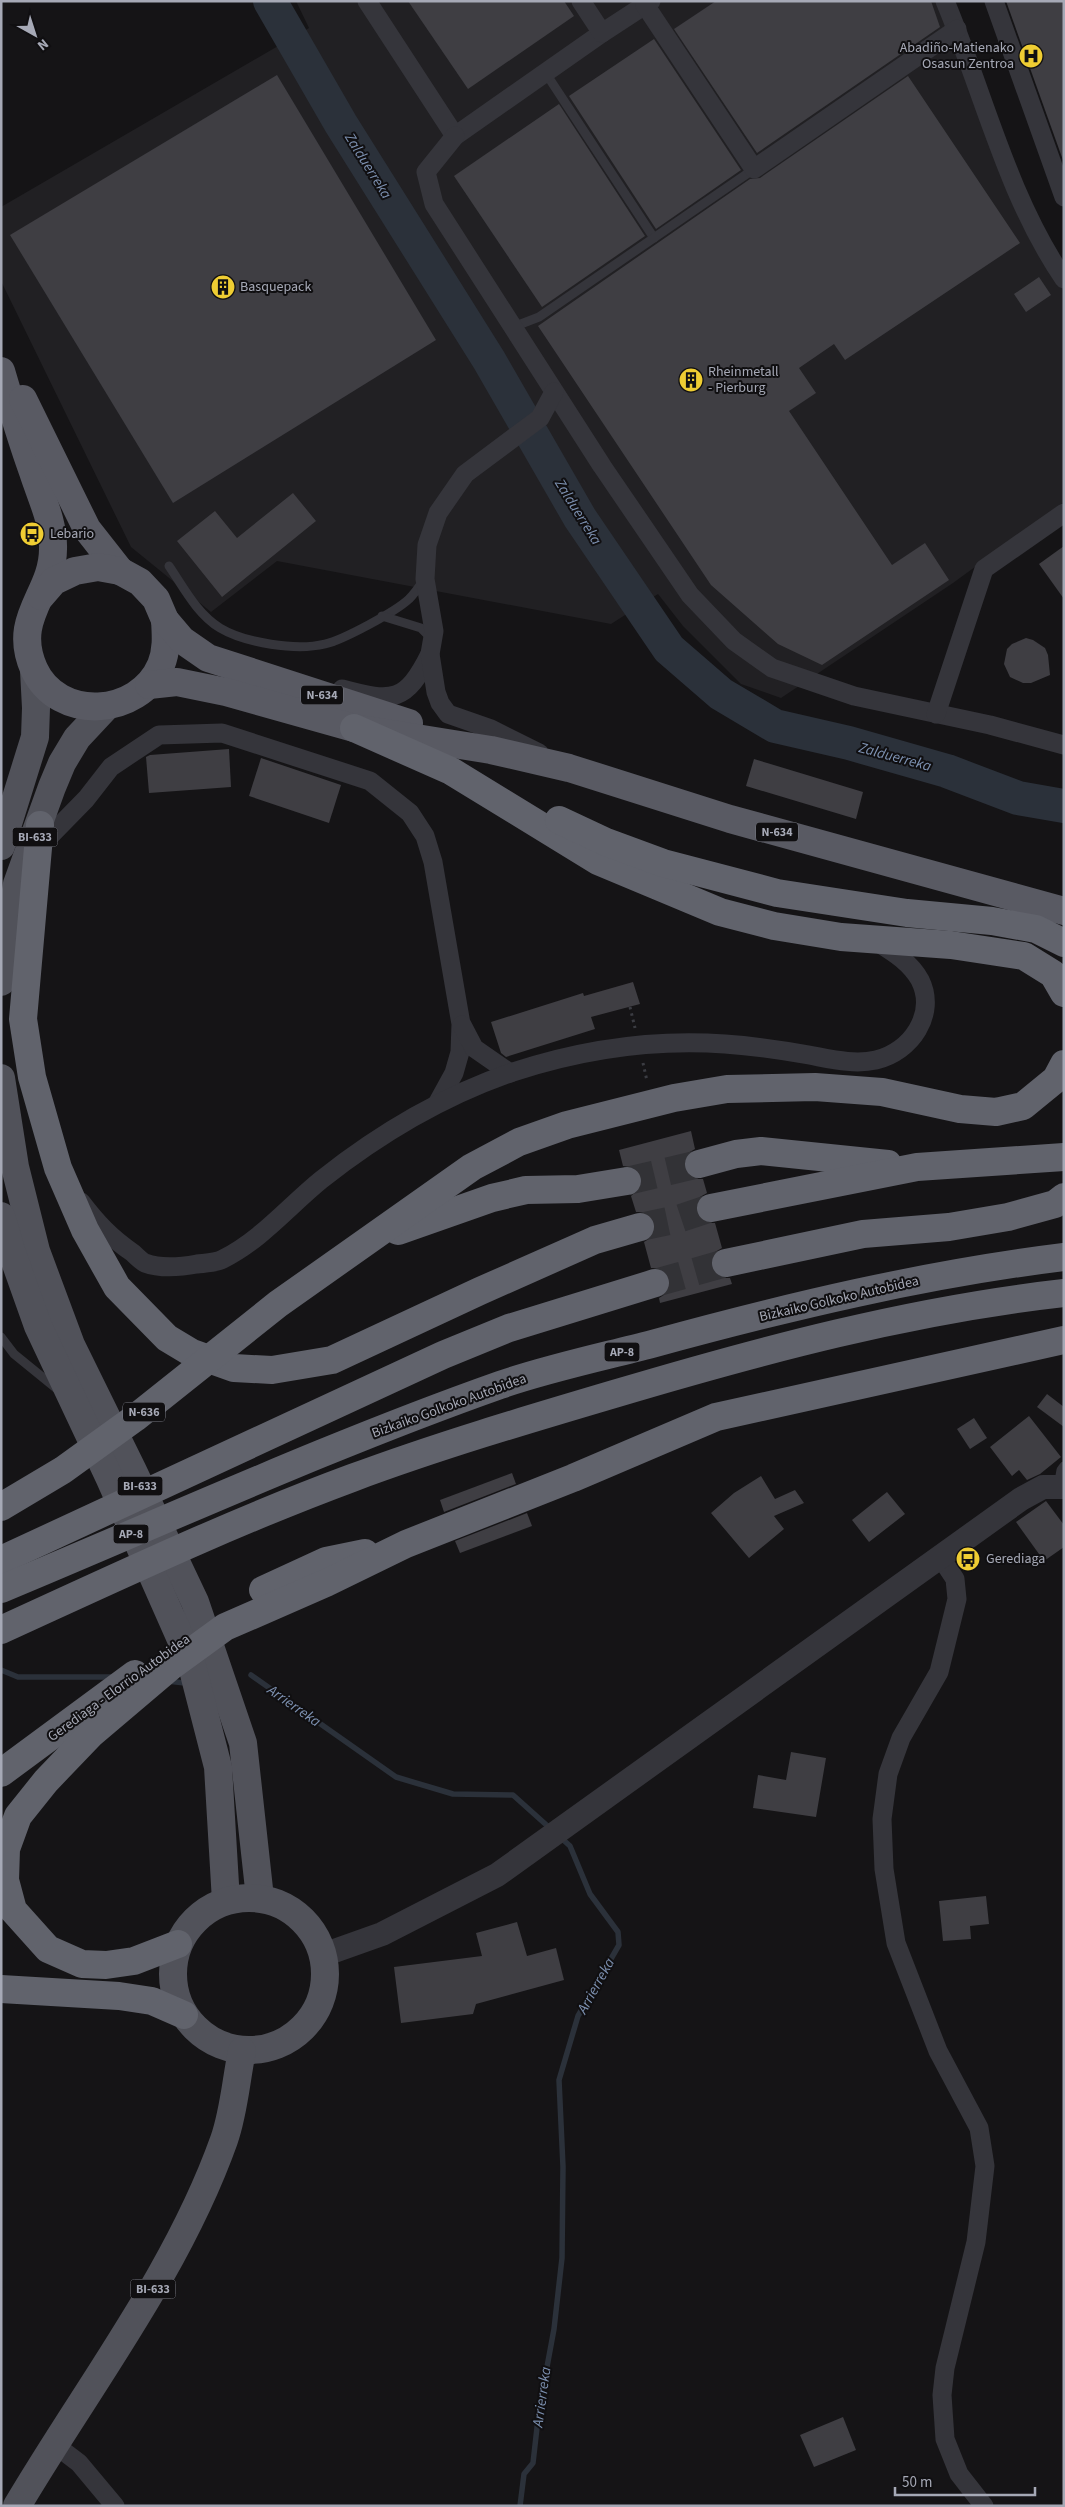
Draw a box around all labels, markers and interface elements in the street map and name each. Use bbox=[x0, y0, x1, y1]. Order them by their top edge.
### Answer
north arrow bbox=[10, 10, 60, 60]
text: N bbox=[33, 34, 52, 55]
place label: Abadiño-Matienako Osasun Zentroa bbox=[900, 38, 1014, 74]
hospital icon: Abadiño-Matienako Osasun Zentroa bbox=[1018, 43, 1044, 69]
water label: Zalduerreka bbox=[339, 128, 397, 203]
building icon: Basquepack bbox=[210, 274, 236, 300]
place label: Basquepack bbox=[240, 277, 312, 297]
place label: Rheinmetall - Pierburg bbox=[708, 362, 779, 398]
building icon: Rheinmetall - Pierburg bbox=[678, 367, 704, 393]
water label: Zalduerreka bbox=[549, 474, 607, 549]
bus stop icon: Lebario bbox=[19, 521, 45, 547]
place label: Lebario bbox=[50, 524, 94, 544]
road number: N-634 bbox=[301, 686, 343, 704]
water label: Zalduerreka bbox=[855, 737, 934, 777]
road number: N-634 bbox=[756, 822, 798, 842]
road number: BI-633 bbox=[12, 828, 58, 846]
street label: Bizkaiko Golkoko Autobidea bbox=[757, 1271, 921, 1327]
road number: AP-8 bbox=[604, 1342, 640, 1361]
street label: Bizkaiko Golkoko Autobidea bbox=[369, 1369, 529, 1443]
road number: N-636 bbox=[123, 1402, 165, 1421]
road number: BI-633 bbox=[118, 1476, 162, 1495]
road number: AP-8 bbox=[114, 1525, 148, 1544]
bus stop icon: Gerediaga bbox=[955, 1546, 981, 1572]
place label: Gerediaga bbox=[986, 1549, 1045, 1569]
street label: Gerediaga - Elorrio Autobidea bbox=[44, 1630, 194, 1746]
water label: Arrierreka bbox=[262, 1679, 325, 1732]
water label: Arrierreka bbox=[572, 1954, 620, 2019]
road number: BI-633 bbox=[130, 2280, 176, 2298]
water label: Arrierreka bbox=[527, 2365, 557, 2430]
scale bar bbox=[895, 2464, 1035, 2496]
text: 50 m bbox=[902, 2472, 932, 2493]

